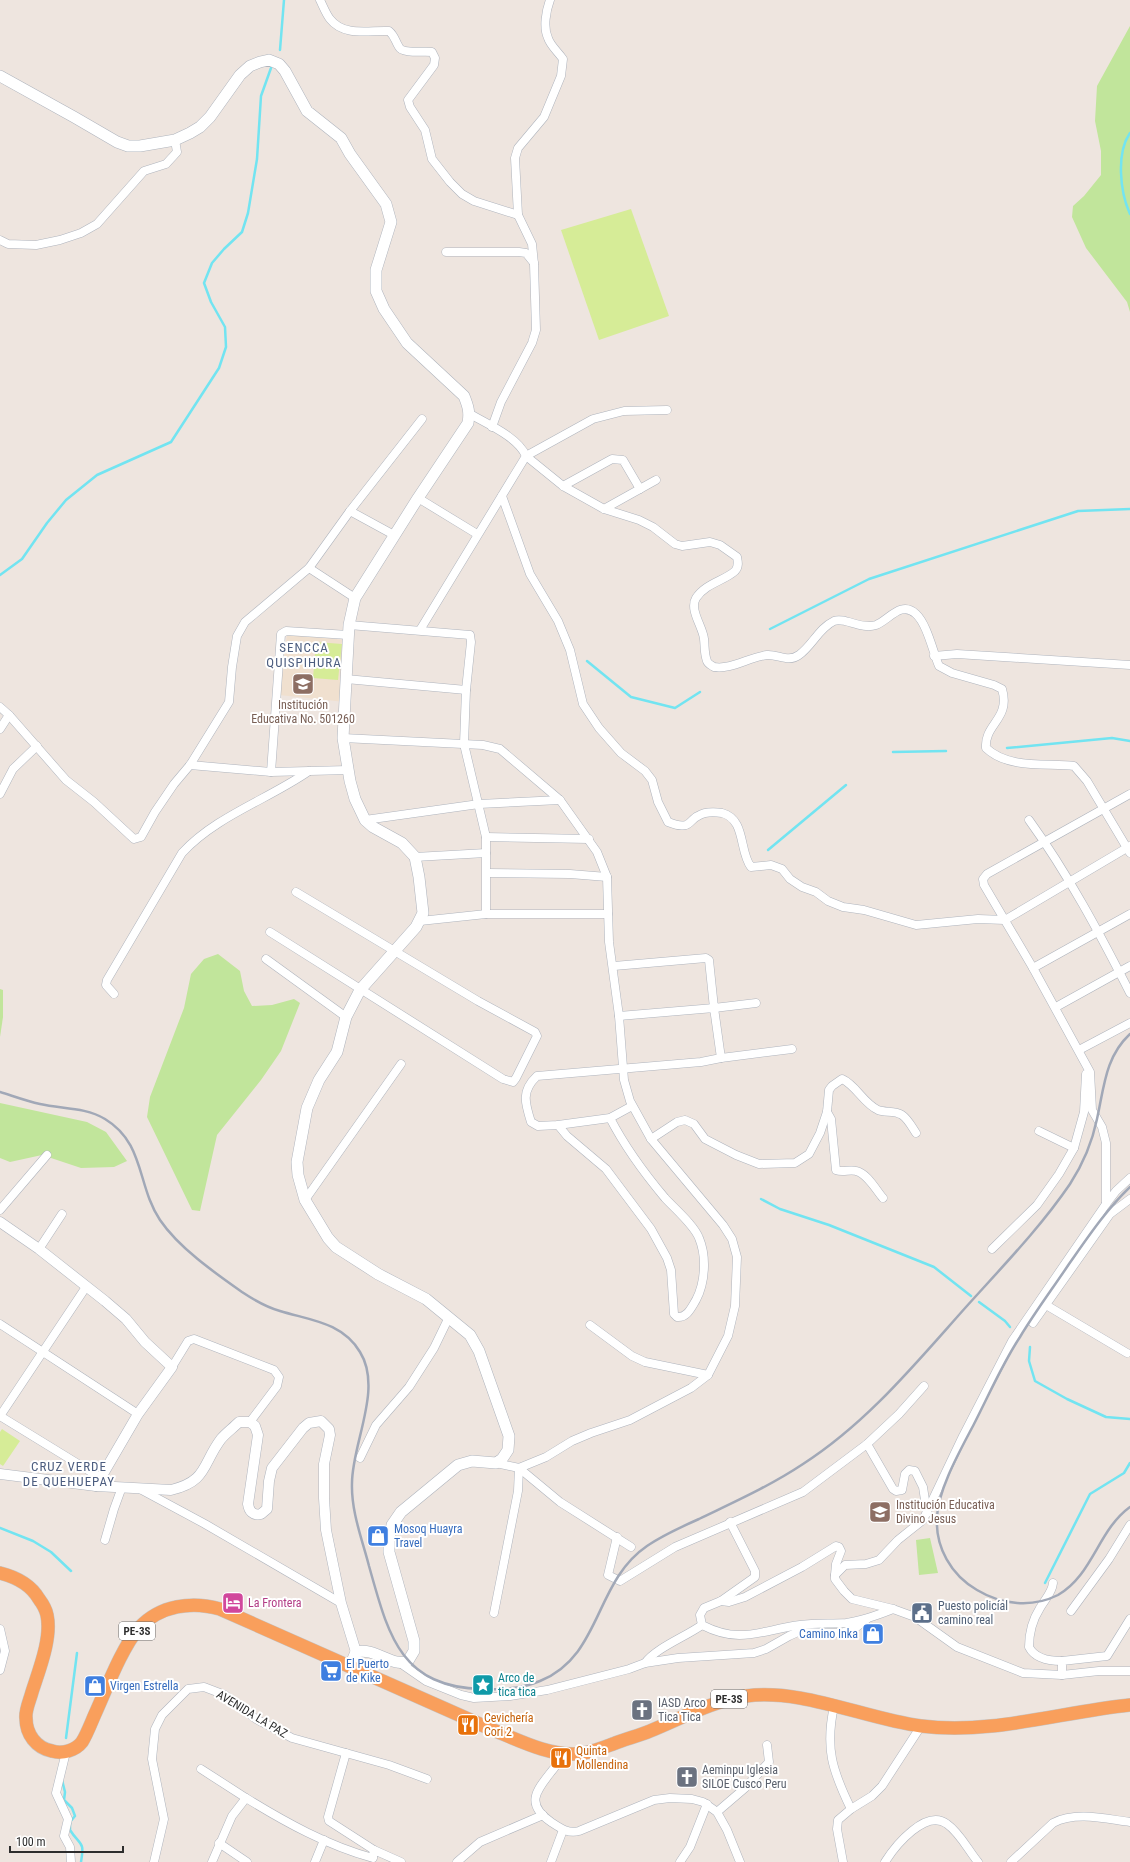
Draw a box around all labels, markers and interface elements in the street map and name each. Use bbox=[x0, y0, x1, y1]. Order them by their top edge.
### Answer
district label: SENCCA QUISPIHURA bbox=[266, 640, 342, 670]
school or university icon: Institución Educativa No. 501260 bbox=[290, 671, 316, 697]
place label: Institución Educativa No. 501260 bbox=[251, 698, 355, 726]
district label: CRUZ VERDE DE QUEHUEPAY bbox=[23, 1459, 115, 1489]
place label: Institución Educativa Divino Jesus bbox=[896, 1498, 995, 1526]
school or university icon: Institución Educativa Divino Jesus bbox=[867, 1499, 893, 1525]
place label: Mosoq Huayra Travel bbox=[394, 1522, 463, 1550]
shop icon: Mosoq Huayra Travel bbox=[365, 1523, 391, 1549]
hotel icon: La Frontera bbox=[220, 1590, 246, 1616]
place label: La Frontera bbox=[248, 1596, 302, 1610]
place label: Puesto policíal camino real bbox=[938, 1599, 1008, 1627]
public building icon: Puesto policíal camino real bbox=[909, 1600, 935, 1626]
shop icon: Camino Inka bbox=[860, 1621, 886, 1647]
road number: PE-3S bbox=[119, 1622, 155, 1640]
place label: Camino Inka bbox=[799, 1627, 858, 1641]
place label: El Puerto de Kike bbox=[346, 1657, 389, 1685]
supermarket icon: El Puerto de Kike bbox=[318, 1658, 344, 1684]
place label: Arco de tica tica bbox=[498, 1671, 536, 1699]
place icon: Arco de tica tica bbox=[470, 1672, 496, 1698]
shop icon: Virgen Estrella bbox=[82, 1673, 108, 1699]
place label: Virgen Estrella bbox=[110, 1679, 179, 1693]
street label: AVENIDA LA PAZ bbox=[214, 1687, 290, 1741]
road number: PE-3S bbox=[711, 1690, 747, 1708]
place label: IASD Arco Tica Tica bbox=[658, 1696, 706, 1724]
church icon: IASD Arco Tica Tica bbox=[629, 1697, 655, 1723]
place label: Cevichería Cori 2 bbox=[484, 1711, 534, 1739]
restaurant icon: Cevichería Cori 2 bbox=[455, 1712, 481, 1738]
place label: Quinta Mollendina bbox=[576, 1744, 629, 1772]
restaurant icon: Quinta Mollendina bbox=[548, 1745, 574, 1771]
place label: Aeminpu Iglesia SILOE Cusco Peru bbox=[702, 1763, 787, 1791]
church icon: Aeminpu Iglesia SILOE Cusco Peru bbox=[674, 1764, 700, 1790]
scale bar bbox=[10, 1828, 123, 1854]
text: 100 m bbox=[16, 1835, 46, 1849]

